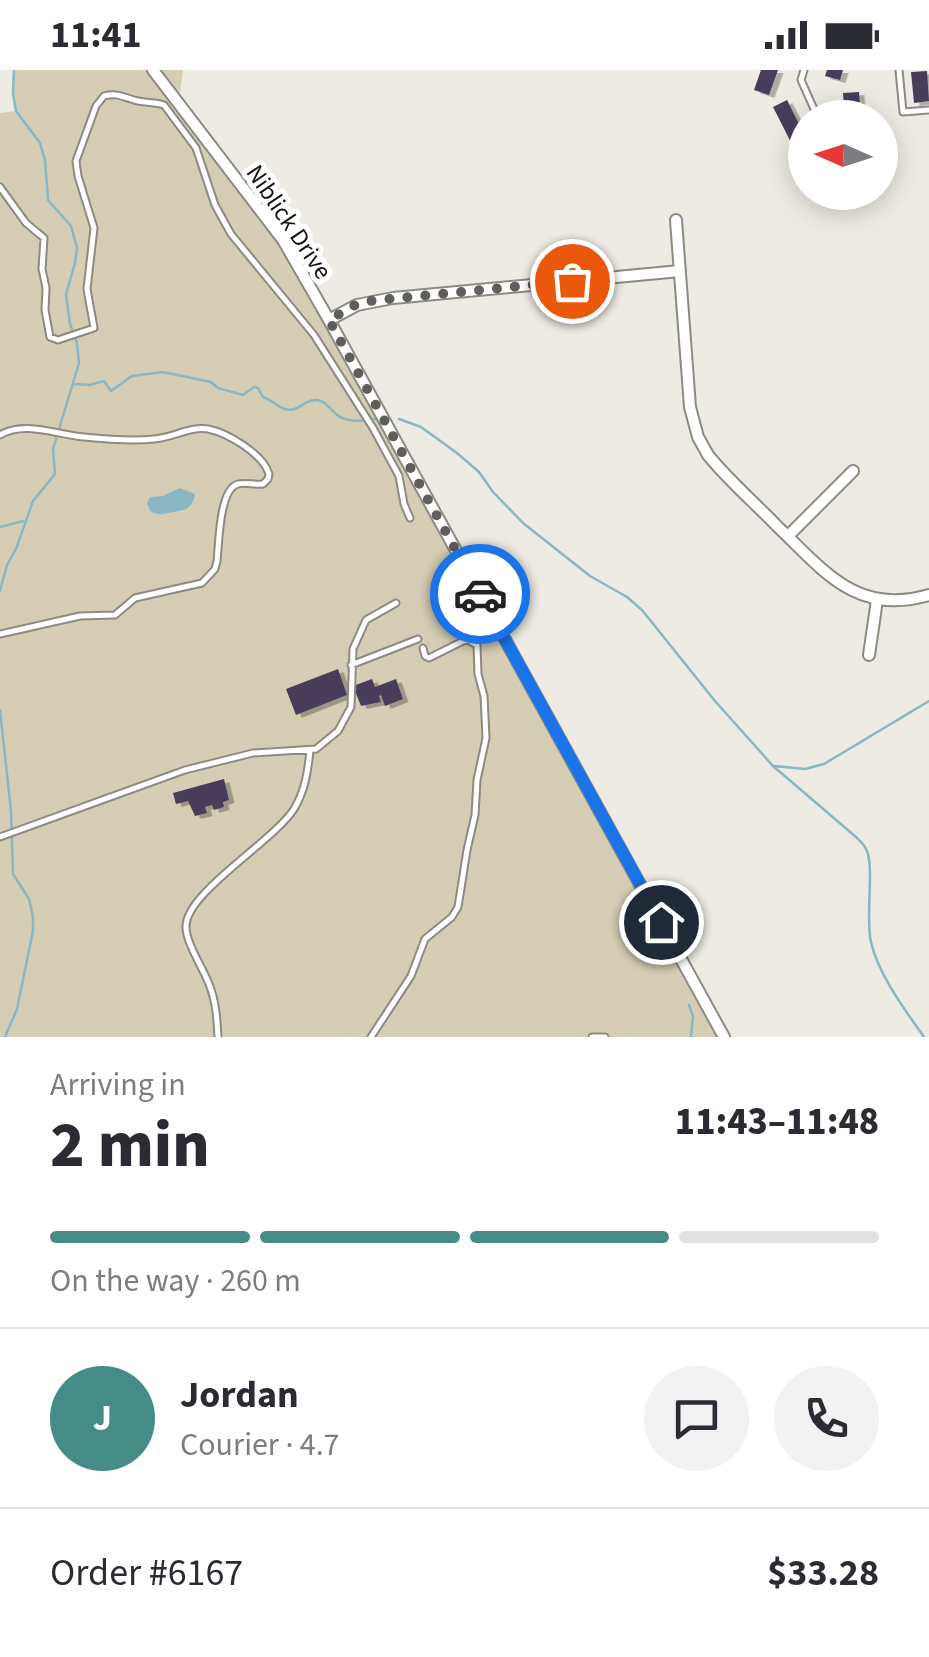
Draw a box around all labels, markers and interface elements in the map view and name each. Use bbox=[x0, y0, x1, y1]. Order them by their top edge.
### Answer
text: 11:41 bbox=[50, 8, 142, 62]
north arrow bbox=[788, 100, 898, 210]
map controls bbox=[788, 100, 898, 210]
street label: Niblick Drive bbox=[237, 157, 341, 287]
pin bbox=[530, 239, 615, 324]
icon: bag bbox=[545, 254, 600, 309]
courier bbox=[430, 544, 530, 644]
icon: car bbox=[453, 567, 508, 622]
pin bbox=[619, 880, 704, 965]
icon: home bbox=[634, 895, 689, 950]
text: Arriving in bbox=[50, 1062, 186, 1108]
text: 11:43–11:48 bbox=[675, 1095, 879, 1149]
text: 2 min bbox=[50, 1099, 210, 1192]
text: On the way · 260 m bbox=[50, 1258, 301, 1304]
button: chat bbox=[644, 1366, 749, 1471]
button: phone bbox=[774, 1366, 879, 1471]
text: Jordan bbox=[180, 1368, 299, 1422]
text: J bbox=[93, 1391, 112, 1445]
text: Courier · 4.7 bbox=[180, 1422, 340, 1468]
text: Order #6167 bbox=[50, 1546, 243, 1600]
text: $33.28 bbox=[767, 1546, 879, 1600]

